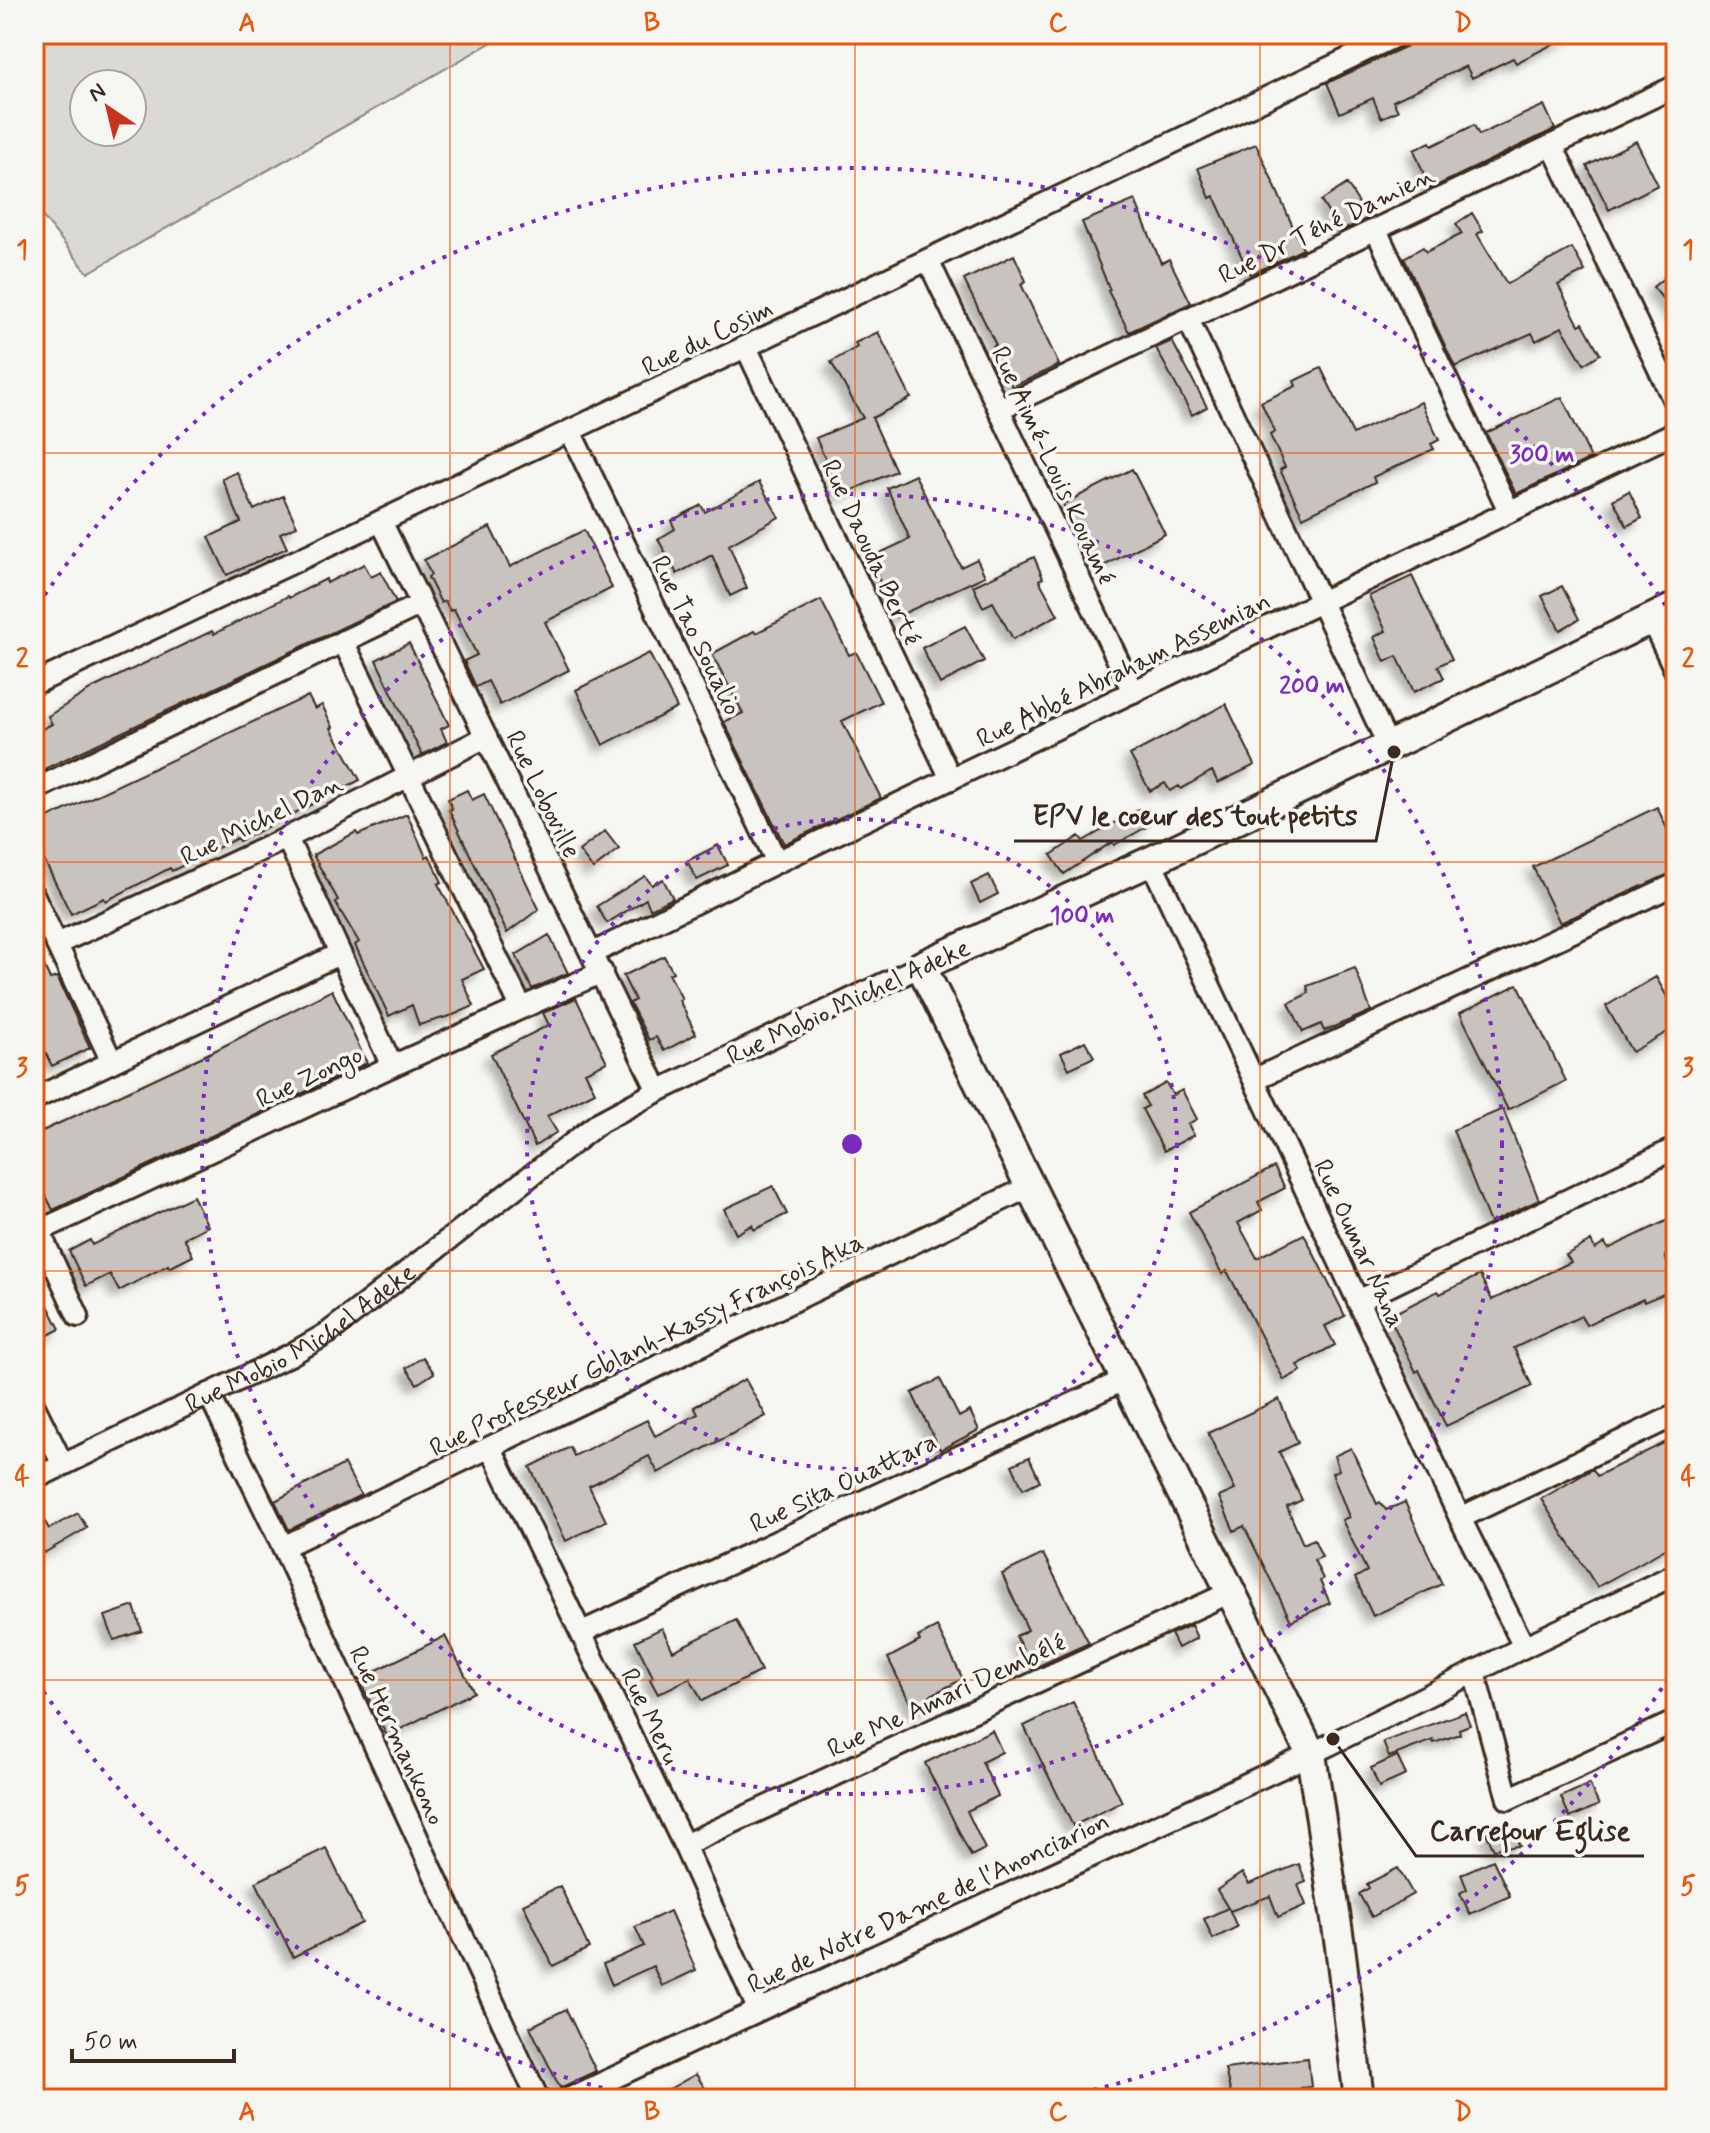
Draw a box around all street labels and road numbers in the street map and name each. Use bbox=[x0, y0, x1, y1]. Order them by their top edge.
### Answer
street label: Rue Dr Téhé Damien bbox=[1213, 159, 1441, 293]
street label: Rue du Cosim bbox=[637, 292, 779, 385]
street label: Rue Aimé-Louis Kouamé bbox=[982, 341, 1122, 591]
street label: Rue Daouda Berté bbox=[812, 454, 928, 651]
street label: Rue Tao Soualio bbox=[642, 550, 749, 721]
street label: Rue Abbé Abraham Assemian bbox=[971, 585, 1277, 757]
street label: Rue Loboville bbox=[497, 725, 588, 864]
street label: Rue Michel Dan bbox=[175, 767, 348, 875]
street label: Rue Mobio Michel Adeke bbox=[722, 931, 976, 1074]
street label: Rue Zongo bbox=[251, 1038, 369, 1119]
street label: Rue Oumar Nana bbox=[1304, 1154, 1412, 1334]
street label: Rue Professeur Gblanh-Kassy François Aka bbox=[424, 1226, 869, 1466]
street label: Rue Mobio Michel Adeke bbox=[180, 1256, 424, 1422]
street label: Rue Sita Ouattara bbox=[745, 1426, 943, 1542]
street label: Rue Me Amari Dembélé bbox=[822, 1627, 1072, 1767]
street label: Rue Hermankono bbox=[340, 1641, 453, 1831]
street label: Rue Meru bbox=[611, 1663, 687, 1771]
street label: Rue de Notre Dame de l'Anonciarion bbox=[742, 1805, 1115, 2003]

